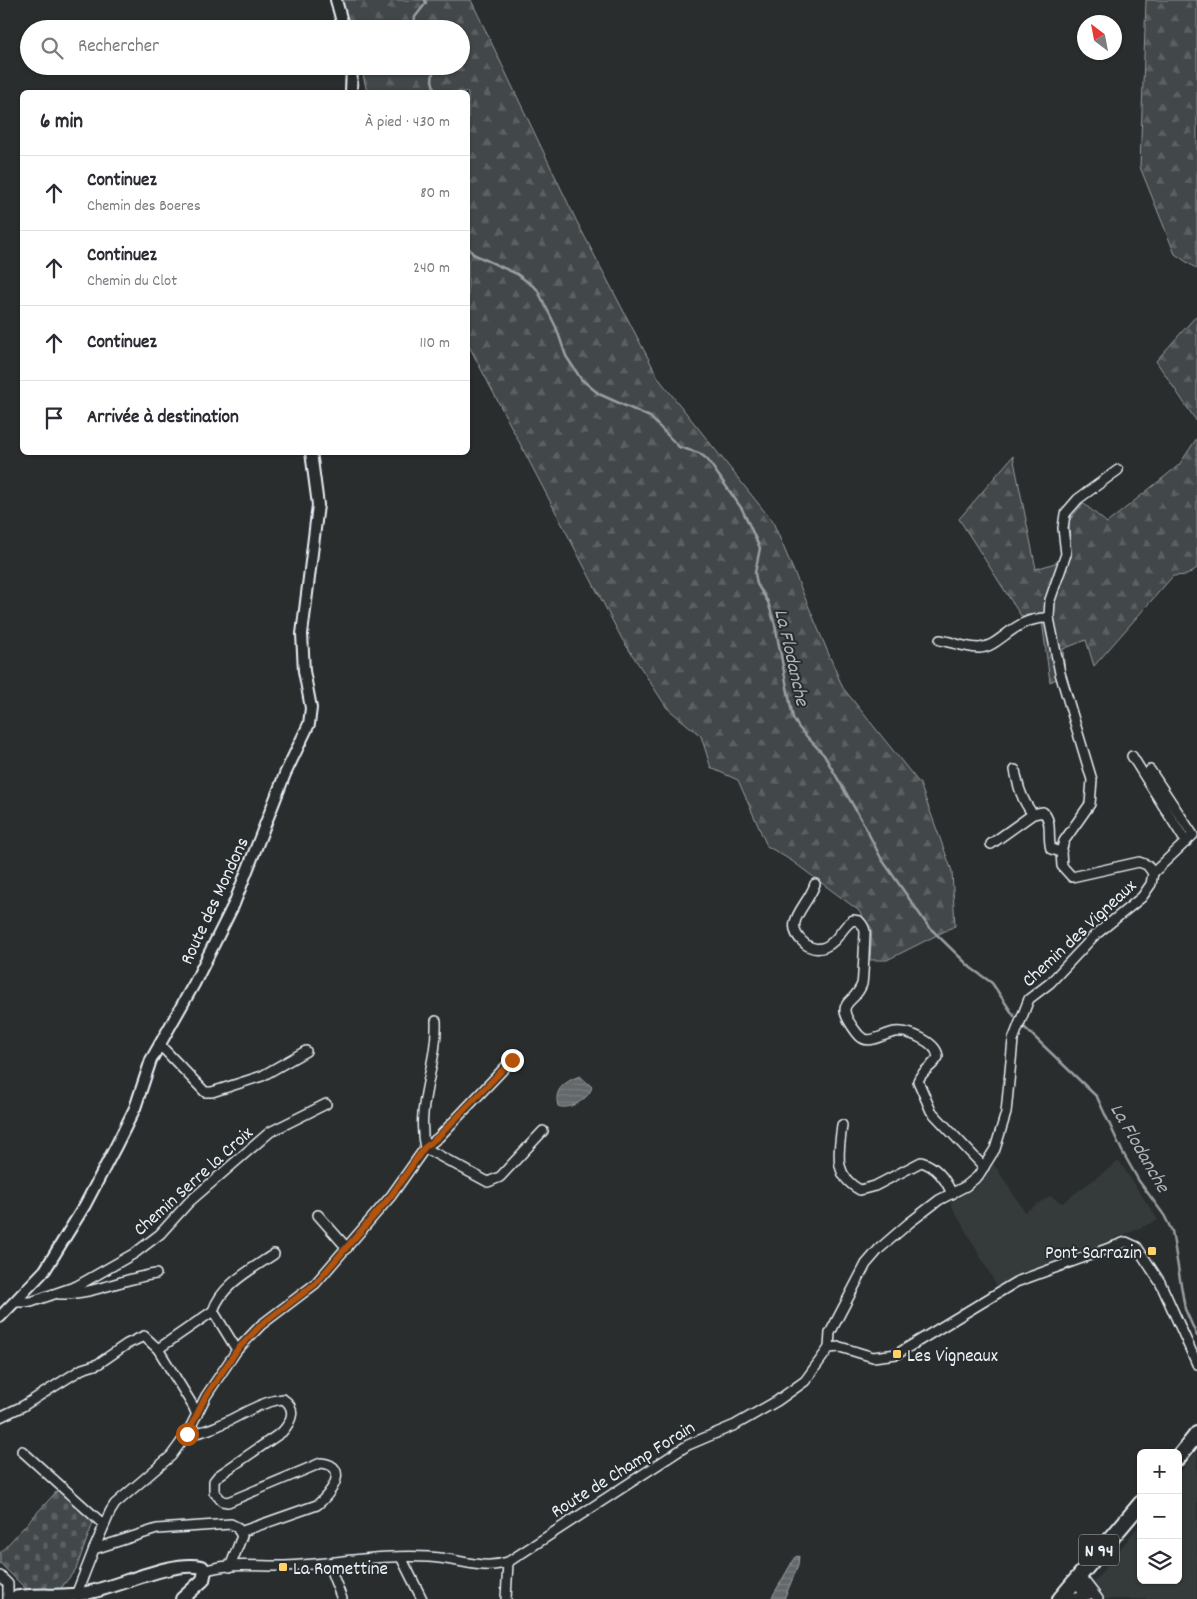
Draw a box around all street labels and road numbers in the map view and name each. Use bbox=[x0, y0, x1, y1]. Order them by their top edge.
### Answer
street label: Route des Mondons bbox=[175, 833, 258, 970]
street label: Chemin des Vigneaux bbox=[1017, 874, 1144, 995]
street label: Chemin Serre la Croix bbox=[129, 1121, 260, 1244]
street label: Route de Champ Forain bbox=[546, 1416, 701, 1526]
road number: N 94 bbox=[1079, 1534, 1119, 1566]

